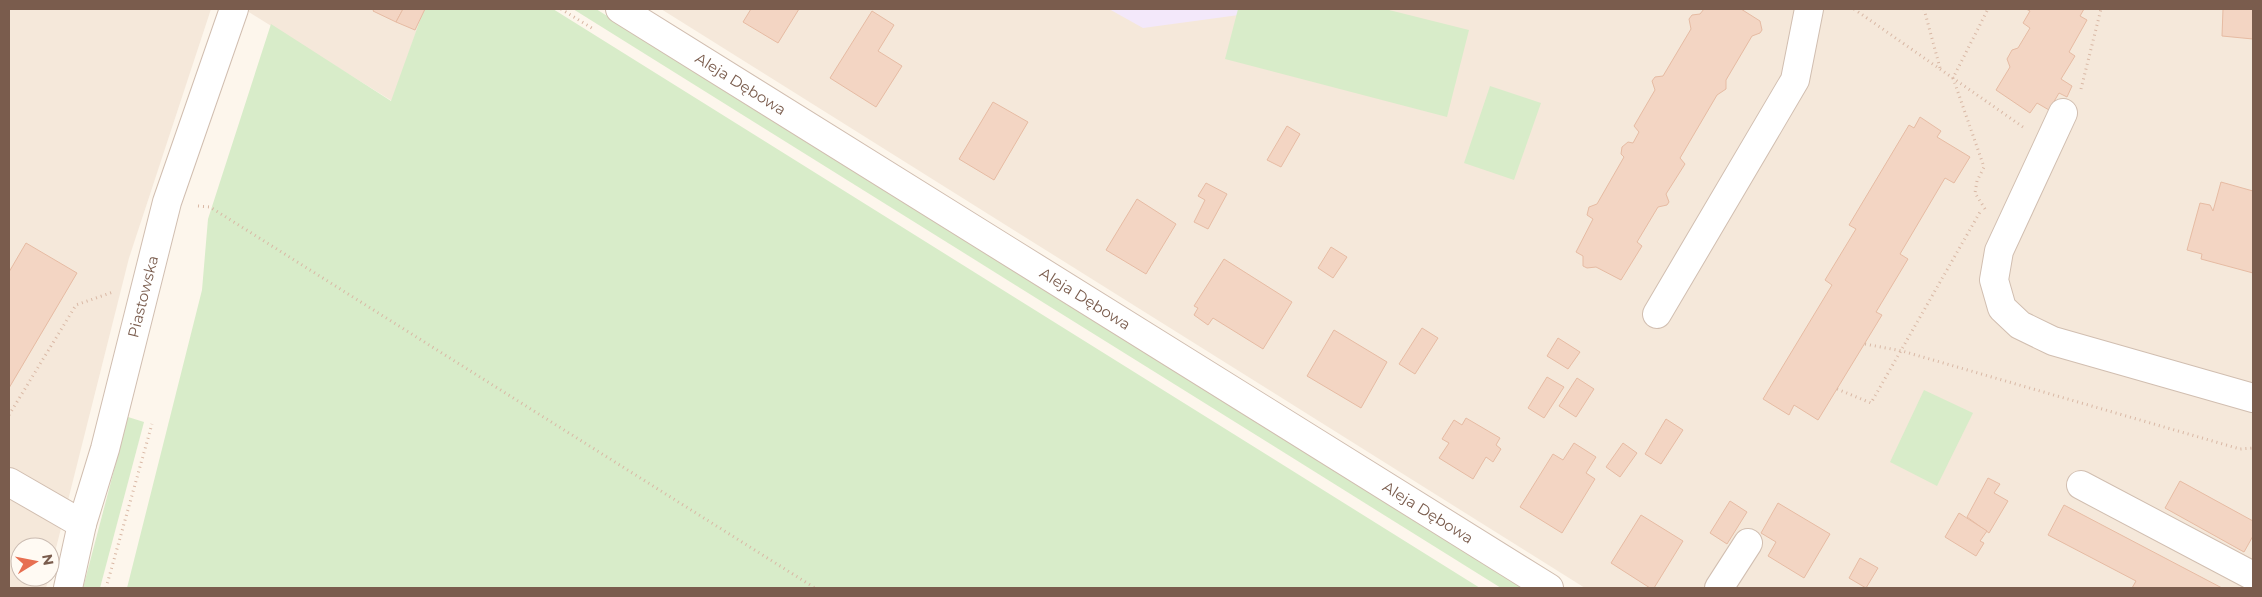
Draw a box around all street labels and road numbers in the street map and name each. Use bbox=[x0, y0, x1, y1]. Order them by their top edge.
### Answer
street label: Aleja Dębowa bbox=[692, 48, 790, 119]
street label: Piastowska bbox=[123, 253, 162, 340]
street label: Aleja Dębowa bbox=[1036, 263, 1134, 334]
street label: Aleja Dębowa bbox=[1379, 477, 1477, 547]

